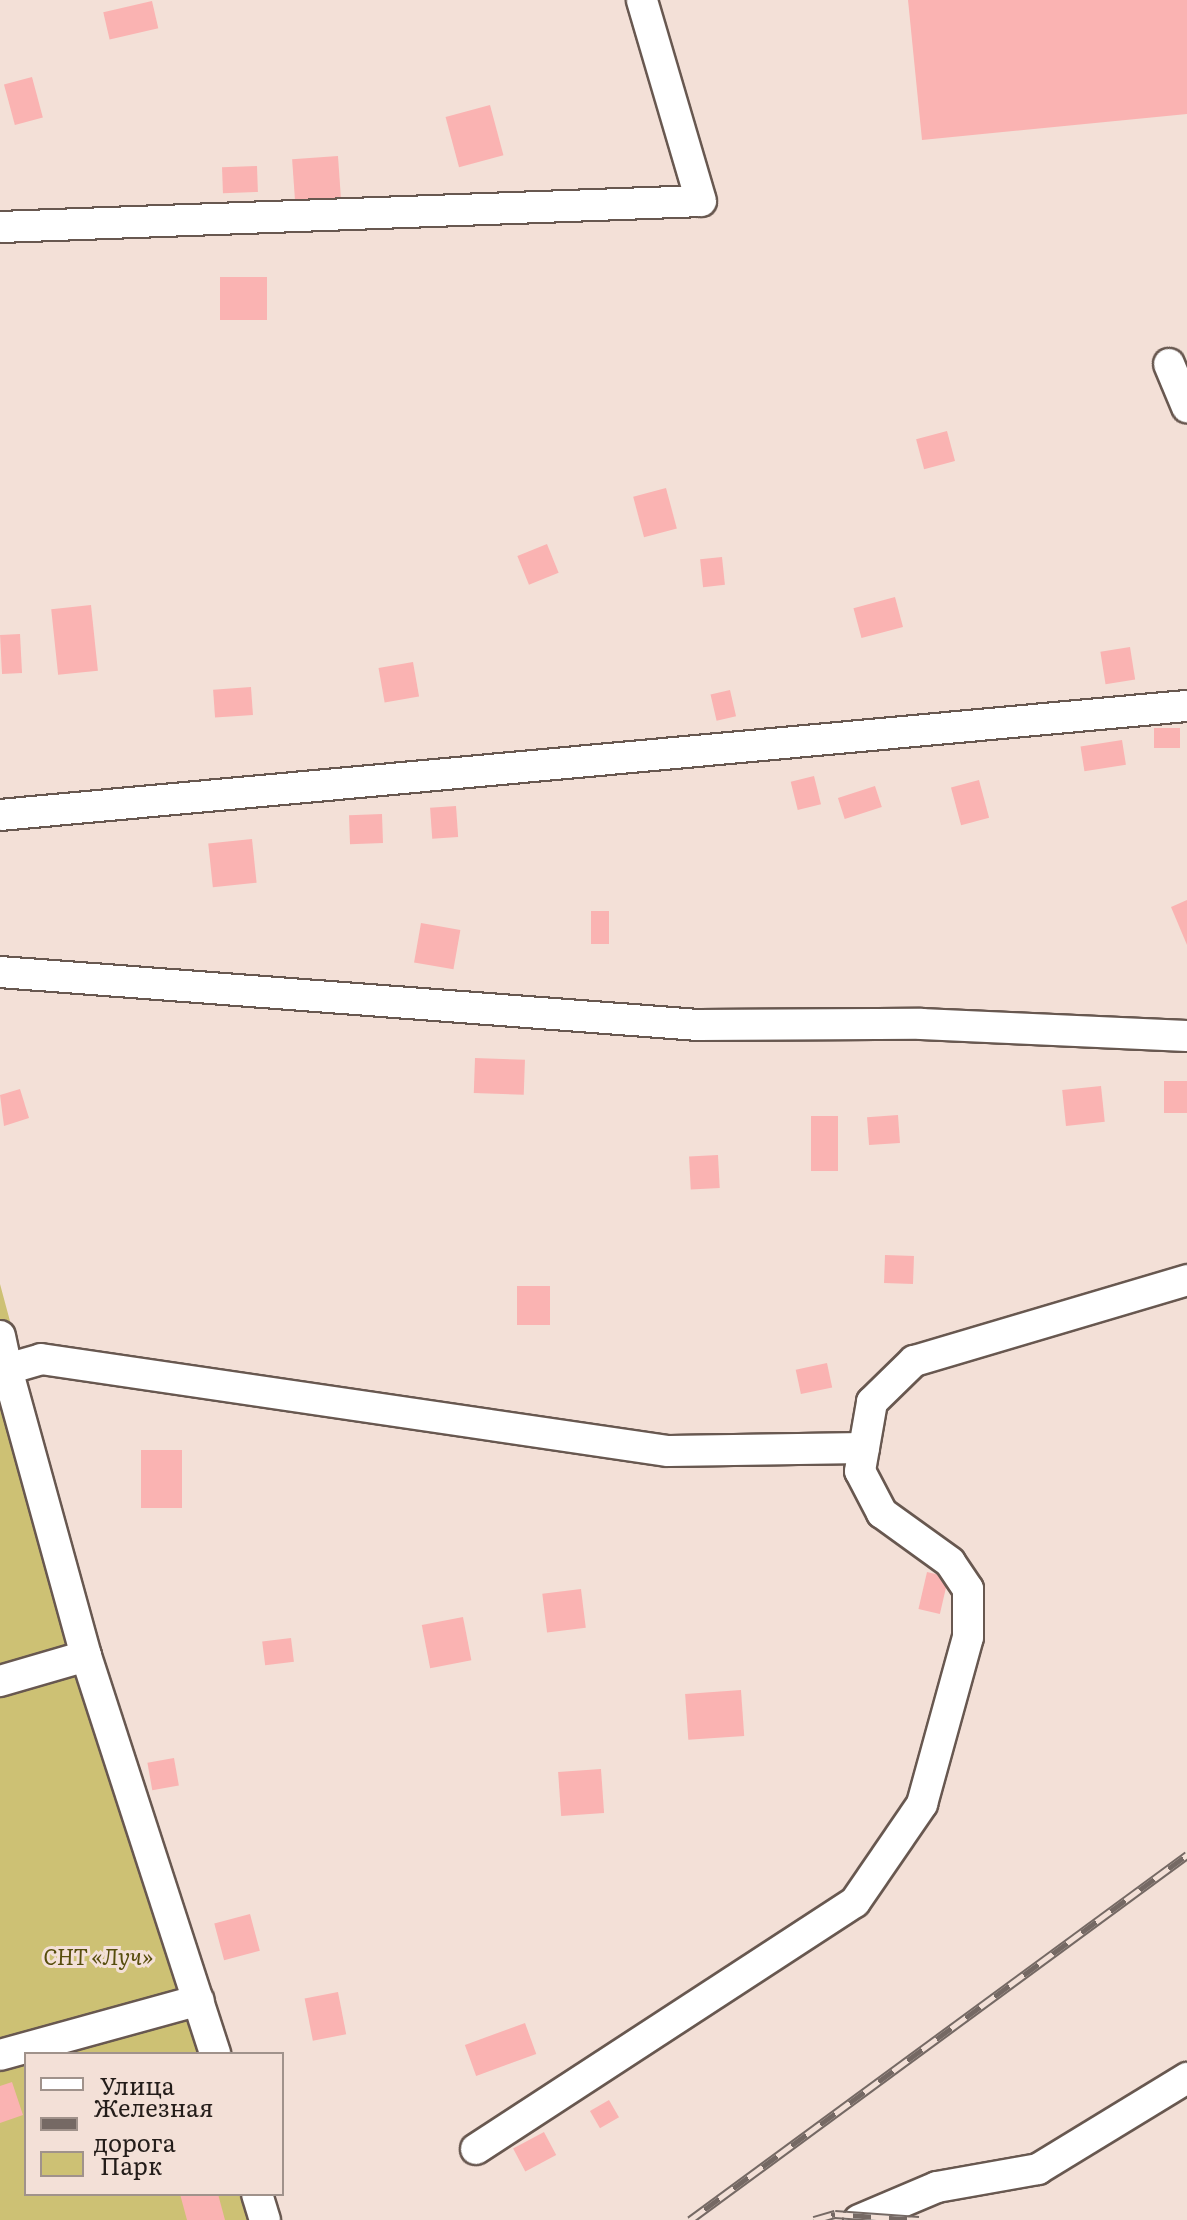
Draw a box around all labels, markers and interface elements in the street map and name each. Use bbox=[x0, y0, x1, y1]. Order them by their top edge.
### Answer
park label: СНТ «Луч» bbox=[43, 1943, 153, 1969]
legend bbox=[24, 2052, 284, 2196]
text: Улица bbox=[100, 2067, 175, 2102]
text: Железная дорога bbox=[94, 2089, 213, 2159]
text: Парк bbox=[100, 2147, 162, 2182]

